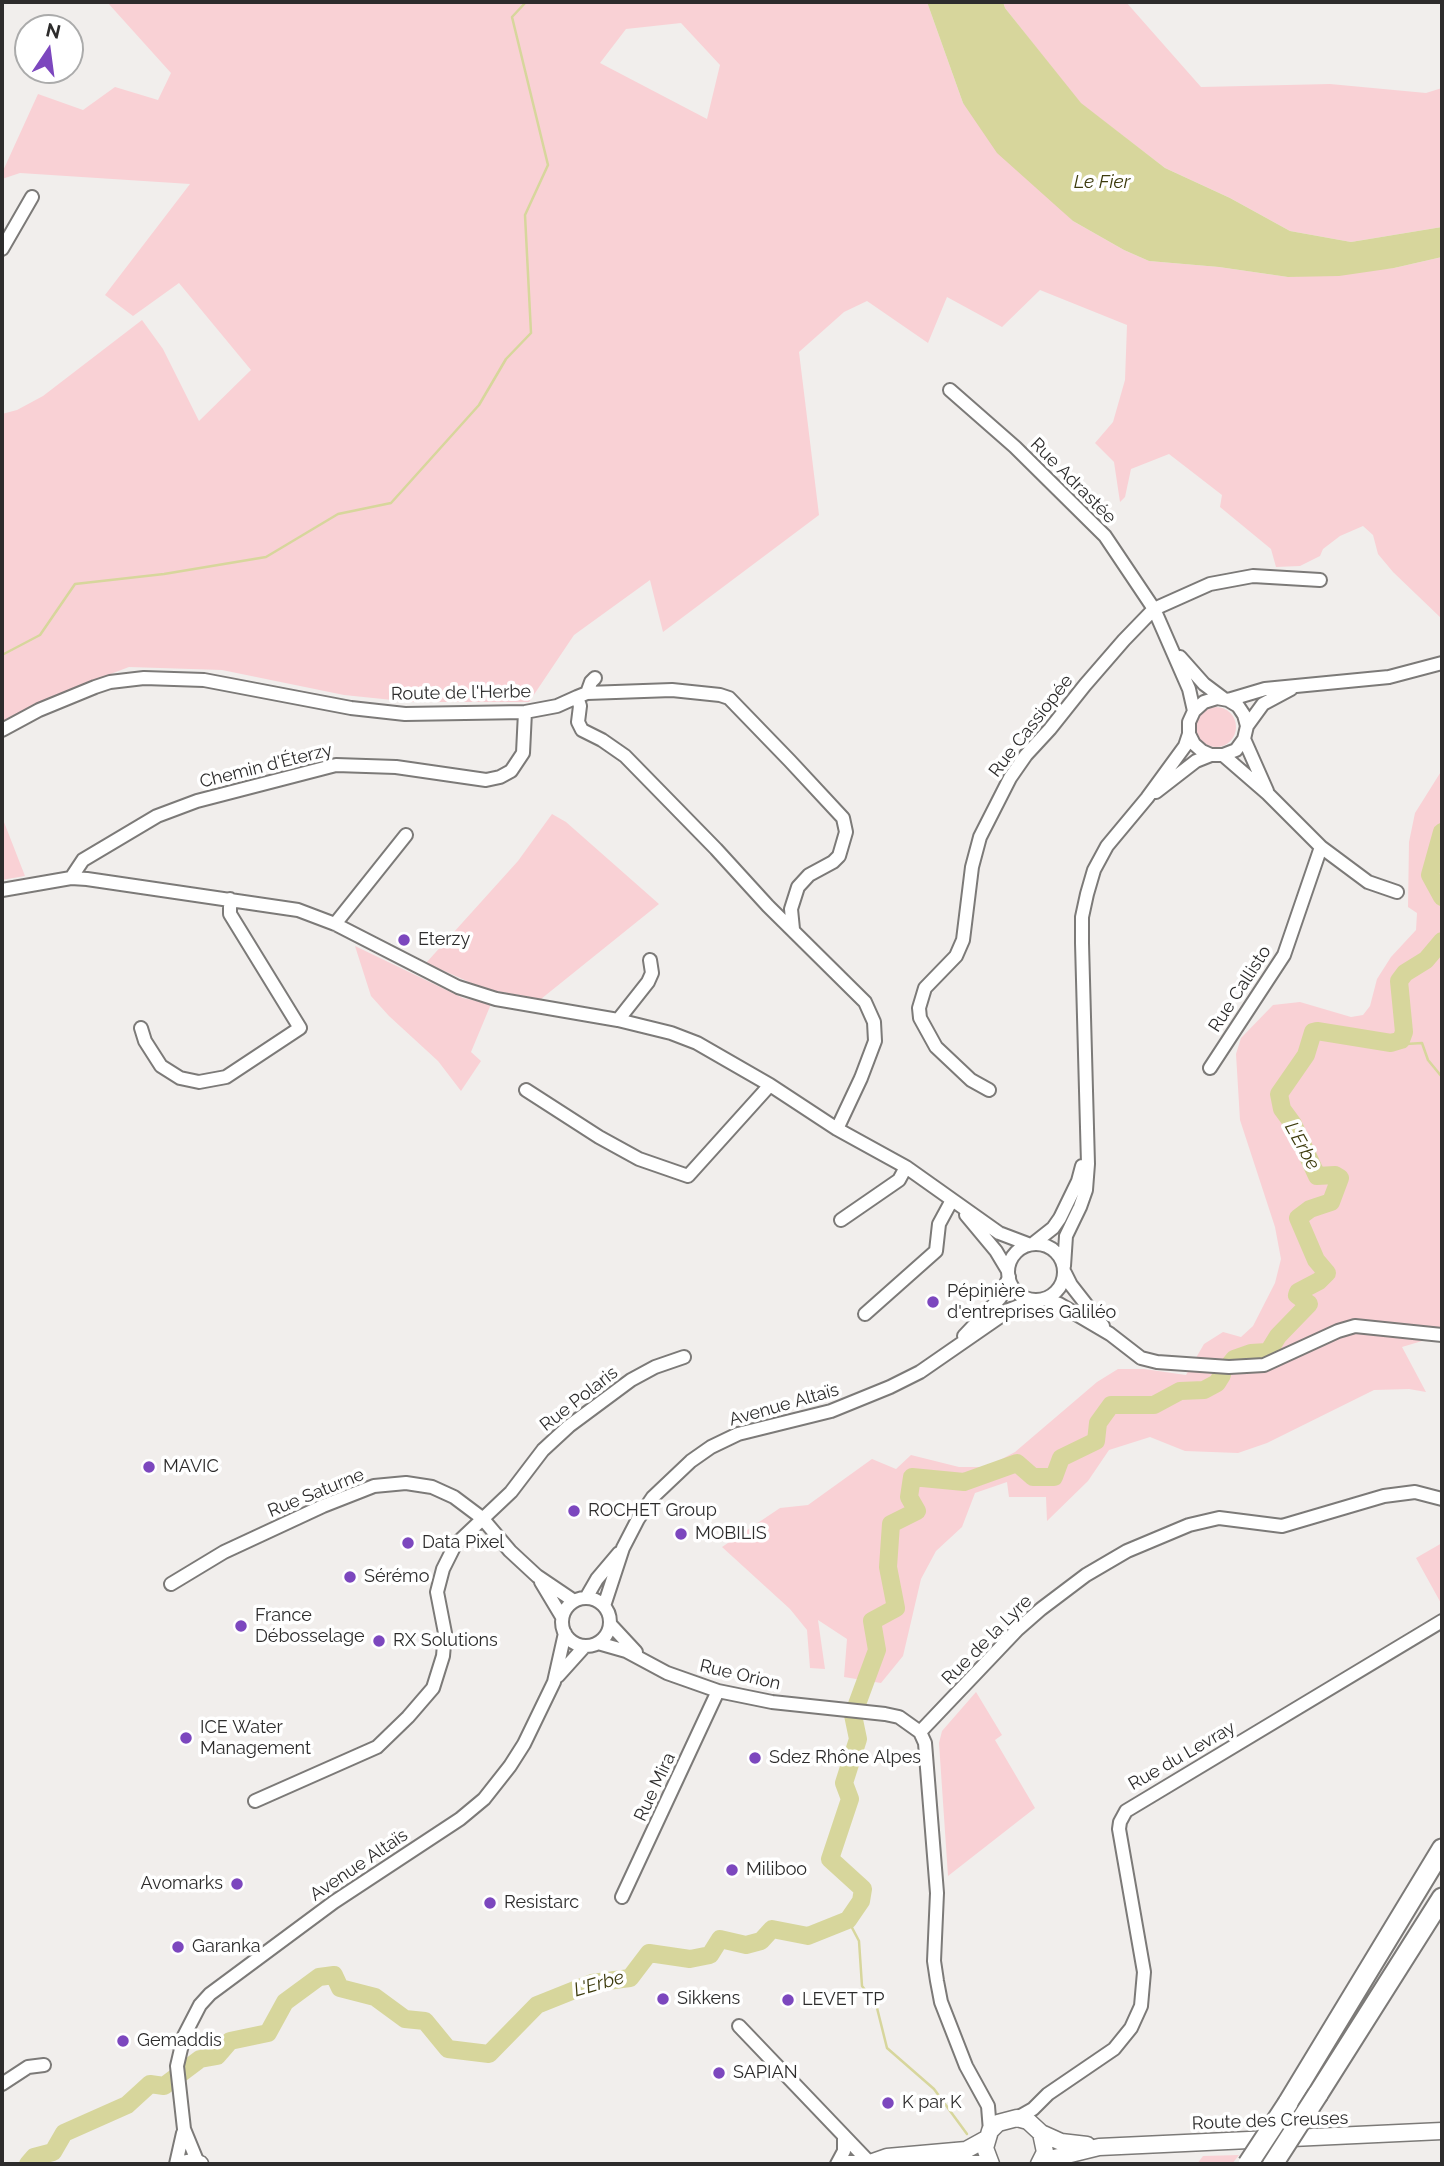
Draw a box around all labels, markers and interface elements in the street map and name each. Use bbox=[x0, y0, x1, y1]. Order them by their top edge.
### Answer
north arrow bbox=[14, 14, 84, 84]
text: N bbox=[44, 18, 63, 43]
water label: Le Fier bbox=[1074, 171, 1130, 193]
street label: Rue Adrastée bbox=[1026, 434, 1120, 528]
street label: Rue Cassiopée bbox=[984, 671, 1078, 781]
street label: Route de l'Herbe bbox=[391, 681, 531, 705]
street label: Chemin d'Éterzy bbox=[197, 739, 335, 793]
place label: Eterzy bbox=[418, 929, 470, 951]
marker: Eterzy bbox=[396, 932, 412, 948]
street label: Rue Callisto bbox=[1204, 942, 1276, 1036]
water label: L'Erbe bbox=[1280, 1118, 1324, 1174]
place label: Pépinière d'entreprises Galiléo bbox=[947, 1281, 1116, 1324]
marker: Pépinière d'entreprises Galiléo bbox=[925, 1294, 941, 1310]
street label: Rue Polaris bbox=[536, 1362, 622, 1436]
street label: Avenue Altaïs bbox=[727, 1379, 841, 1431]
place label: MAVIC bbox=[163, 1456, 219, 1478]
marker: MAVIC bbox=[141, 1459, 157, 1475]
street label: Rue Saturne bbox=[265, 1464, 367, 1522]
place label: ROCHET Group bbox=[588, 1500, 717, 1522]
marker: ROCHET Group bbox=[566, 1503, 582, 1519]
place label: MOBILIS bbox=[695, 1523, 767, 1545]
marker: MOBILIS bbox=[673, 1526, 689, 1542]
place label: Data Pixel bbox=[422, 1532, 504, 1554]
marker: Data Pixel bbox=[400, 1535, 416, 1551]
place label: Sérémo bbox=[364, 1566, 429, 1588]
marker: Sérémo bbox=[342, 1569, 358, 1585]
street label: Rue de la Lyre bbox=[937, 1590, 1037, 1690]
place label: France Débosselage bbox=[255, 1605, 365, 1648]
marker: France Débosselage bbox=[233, 1618, 249, 1634]
place label: RX Solutions bbox=[393, 1630, 498, 1652]
marker: RX Solutions bbox=[371, 1633, 387, 1649]
street label: Rue Orion bbox=[697, 1655, 783, 1695]
place label: ICE Water Management bbox=[200, 1717, 311, 1760]
street label: Rue du Levray bbox=[1125, 1717, 1239, 1795]
marker: ICE Water Management bbox=[178, 1730, 194, 1746]
place label: Sdez Rhône Alpes bbox=[769, 1747, 921, 1769]
street label: Rue Mira bbox=[630, 1749, 680, 1825]
marker: Sdez Rhône Alpes bbox=[747, 1750, 763, 1766]
street label: Avenue Altaïs bbox=[306, 1824, 412, 1906]
place label: Miliboo bbox=[746, 1859, 807, 1881]
marker: Miliboo bbox=[724, 1862, 740, 1878]
place label: Avomarks bbox=[141, 1873, 223, 1895]
marker: Avomarks bbox=[229, 1876, 245, 1892]
place label: Resistarc bbox=[504, 1892, 579, 1914]
marker: Resistarc bbox=[482, 1895, 498, 1911]
place label: Garanka bbox=[192, 1936, 261, 1958]
marker: Garanka bbox=[170, 1939, 186, 1955]
water label: L'Erbe bbox=[571, 1966, 627, 2002]
place label: Sikkens bbox=[677, 1988, 740, 2010]
place label: LEVET TP bbox=[802, 1989, 884, 2011]
marker: Sikkens bbox=[655, 1991, 671, 2007]
marker: LEVET TP bbox=[780, 1992, 796, 2008]
place label: Gemaddis bbox=[137, 2030, 222, 2052]
marker: Gemaddis bbox=[115, 2033, 131, 2049]
place label: SAPIAN bbox=[733, 2062, 798, 2084]
marker: SAPIAN bbox=[711, 2065, 727, 2081]
place label: K par K bbox=[902, 2092, 962, 2114]
marker: K par K bbox=[880, 2095, 896, 2111]
street label: Route des Creuses bbox=[1191, 2107, 1349, 2135]

